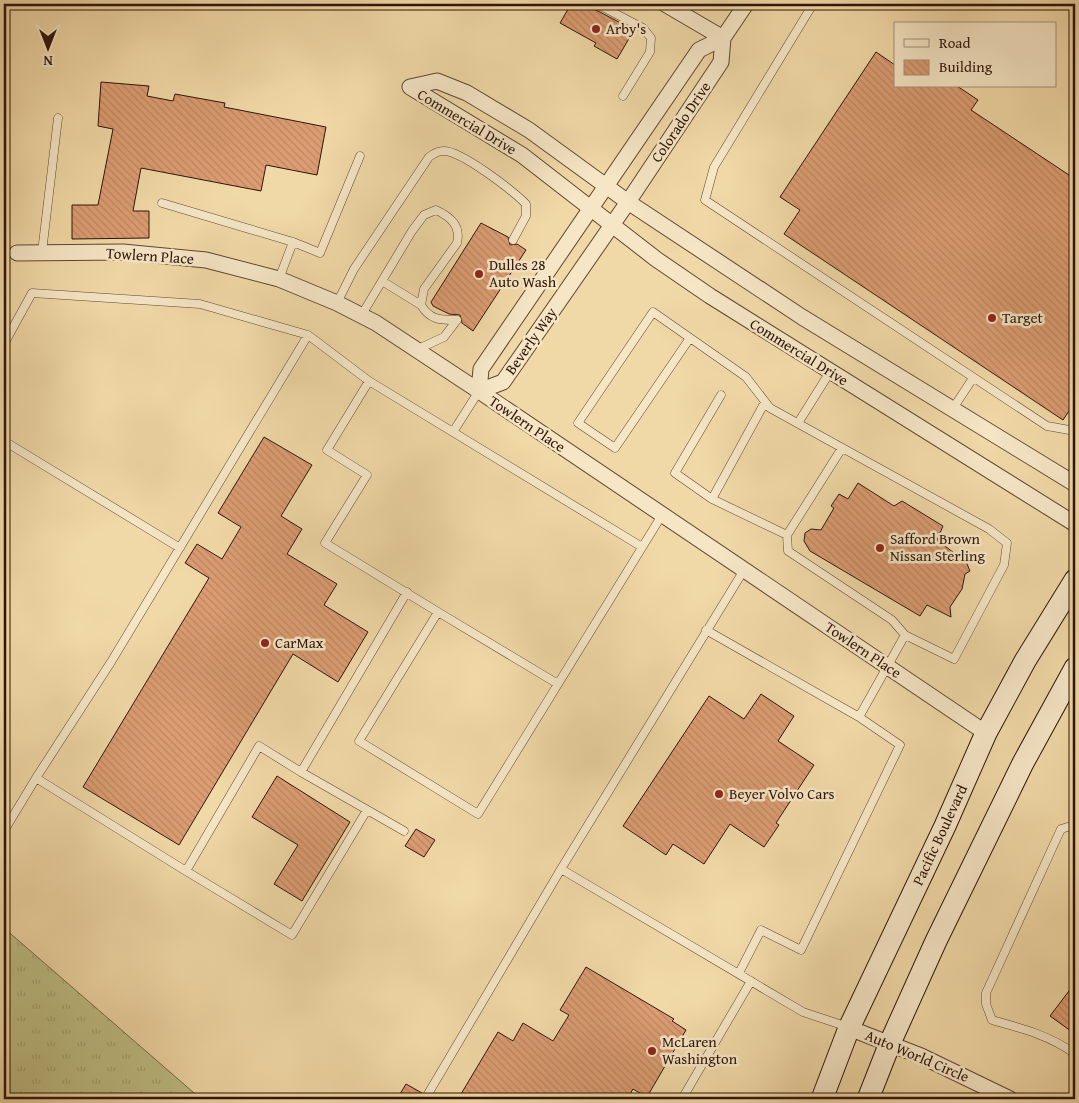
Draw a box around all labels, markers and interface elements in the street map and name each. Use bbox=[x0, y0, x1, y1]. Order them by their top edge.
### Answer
place label: Arby's bbox=[606, 18, 646, 39]
north arrow bbox=[22, 22, 72, 72]
legend bbox=[894, 22, 1056, 88]
marker: Arby's bbox=[590, 23, 602, 35]
text: Road bbox=[939, 32, 970, 53]
text: N bbox=[43, 51, 53, 71]
text: Building bbox=[939, 56, 993, 77]
street label: Colorado Drive bbox=[646, 77, 715, 166]
street label: Commercial Drive bbox=[414, 84, 521, 160]
street label: Towlern Place bbox=[105, 242, 195, 269]
place label: Dulles 28 Auto Wash bbox=[489, 254, 557, 292]
marker: Dulles 28 Auto Wash bbox=[473, 268, 485, 280]
street label: Beverly Way bbox=[500, 302, 562, 379]
place label: Target bbox=[1002, 307, 1044, 328]
marker: Target bbox=[986, 312, 998, 324]
street label: Commercial Drive bbox=[746, 313, 853, 390]
street label: Towlern Place bbox=[485, 390, 570, 457]
place label: Safford Brown Nissan Sterling bbox=[890, 528, 985, 566]
marker: Safford Brown Nissan Sterling bbox=[874, 542, 886, 554]
street label: Towlern Place bbox=[821, 616, 906, 683]
place label: CarMax bbox=[275, 632, 324, 653]
marker: CarMax bbox=[259, 637, 271, 649]
street label: Pacific Boulevard bbox=[907, 781, 972, 889]
place label: Beyer Volvo Cars bbox=[729, 783, 835, 804]
marker: Beyer Volvo Cars bbox=[713, 788, 725, 800]
street label: Auto World Circle bbox=[862, 1024, 972, 1087]
place label: McLaren Washington bbox=[662, 1031, 738, 1069]
marker: McLaren Washington bbox=[646, 1045, 658, 1057]

